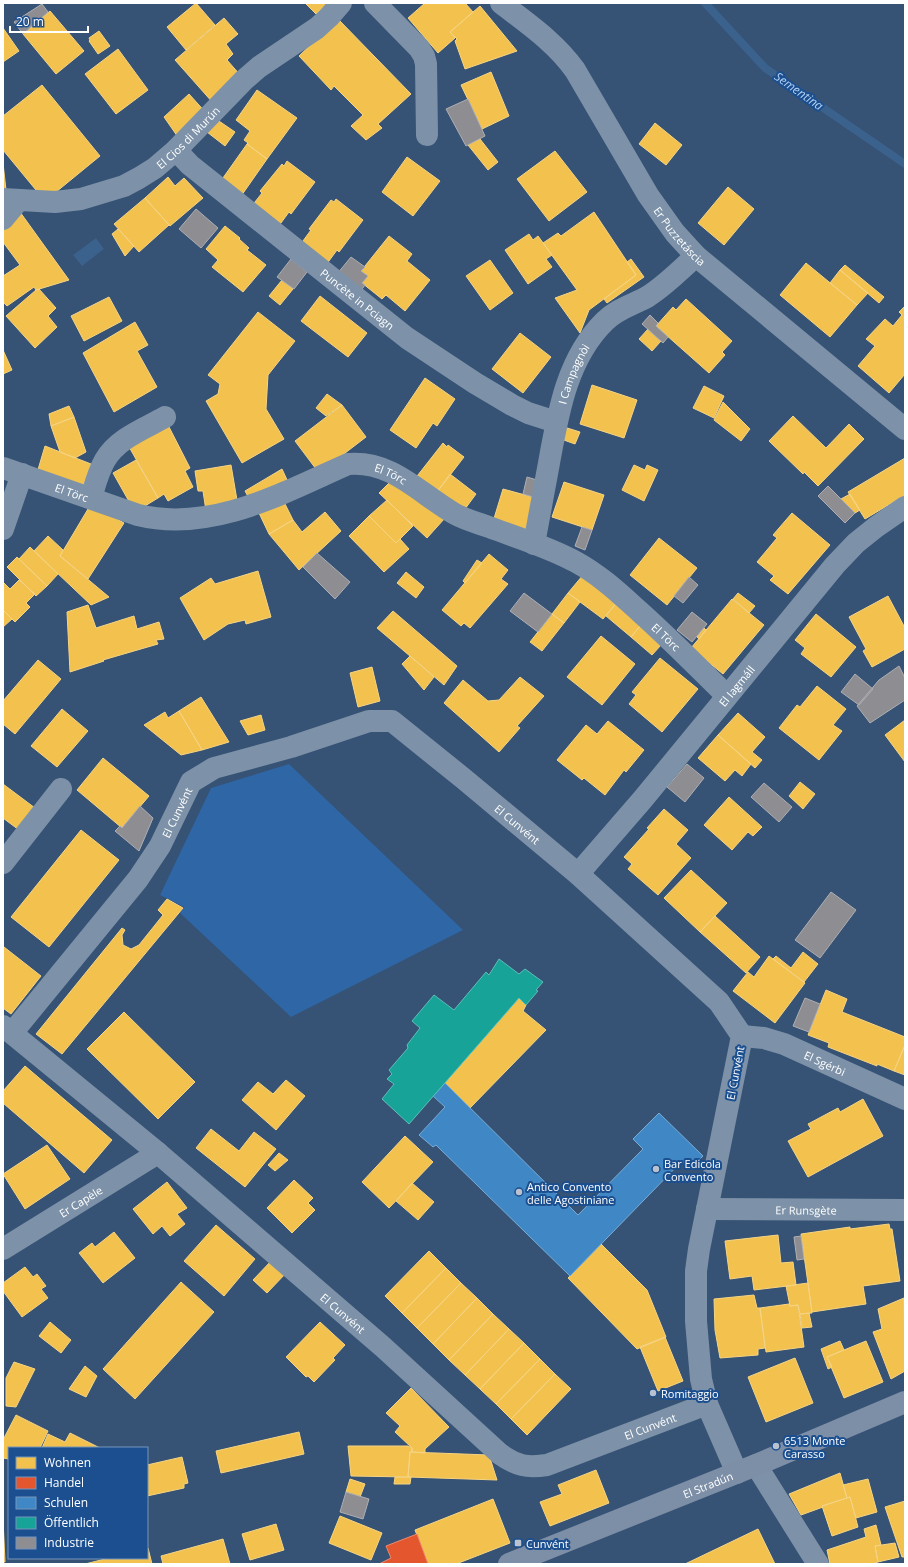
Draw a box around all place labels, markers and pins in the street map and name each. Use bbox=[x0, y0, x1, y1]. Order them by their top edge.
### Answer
place label: Bar Edicola Convento bbox=[664, 1156, 721, 1184]
marker: Bar Edicola Convento bbox=[651, 1164, 661, 1174]
place label: Antico Convento delle Agostiniane bbox=[527, 1179, 615, 1207]
marker: Antico Convento delle Agostiniane bbox=[514, 1187, 524, 1197]
place label: Romitaggio bbox=[661, 1386, 719, 1401]
marker: Romitaggio bbox=[648, 1388, 658, 1398]
place label: 6513 Monte Carasso bbox=[784, 1433, 845, 1461]
marker: 6513 Monte Carasso bbox=[771, 1441, 781, 1451]
place label: Cunvént bbox=[526, 1536, 569, 1551]
marker: Cunvént bbox=[513, 1538, 523, 1548]

